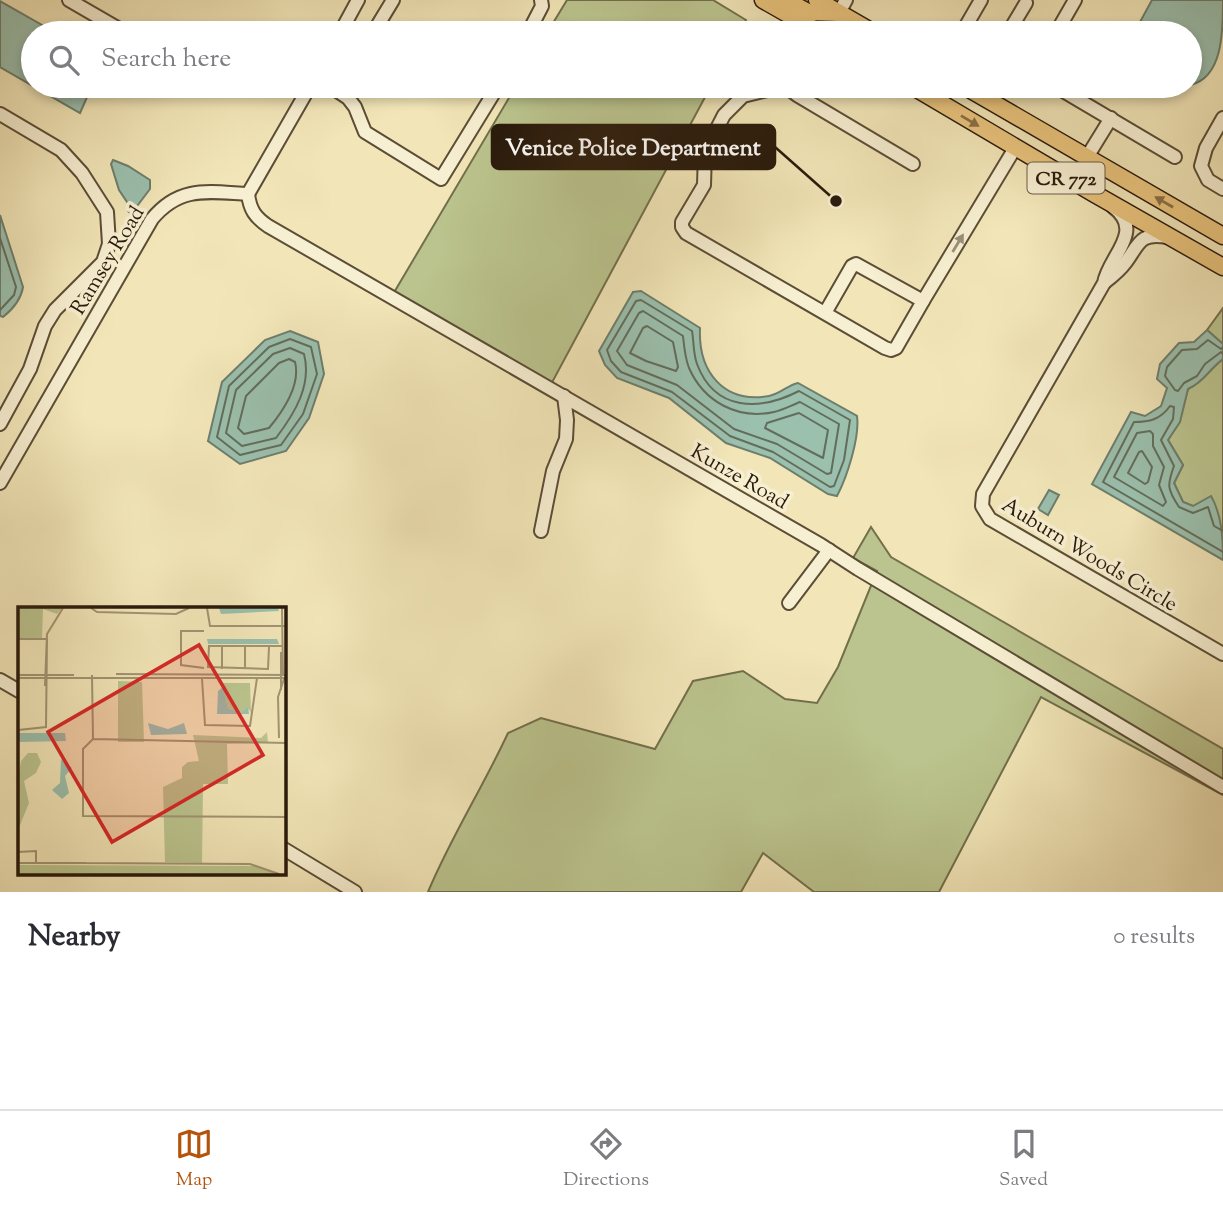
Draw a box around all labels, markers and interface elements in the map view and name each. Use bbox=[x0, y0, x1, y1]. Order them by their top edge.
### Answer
search box bbox=[21, 21, 1202, 98]
icon: search bbox=[45, 41, 83, 79]
text: Search here bbox=[101, 41, 231, 78]
one-way arrow bbox=[961, 114, 980, 127]
callout: Venice Police Department bbox=[492, 125, 775, 169]
text: Venice Police Department bbox=[505, 133, 761, 166]
road number: CR 772 bbox=[1028, 162, 1104, 194]
one-way arrow bbox=[1154, 196, 1174, 208]
street label: Ramsey Road bbox=[64, 201, 153, 321]
one-way arrow bbox=[951, 234, 964, 253]
street label: Kunze Road bbox=[685, 438, 794, 518]
street label: Auburn Woods Circle bbox=[995, 491, 1183, 620]
inset map bbox=[18, 607, 285, 874]
text: Nearby bbox=[28, 916, 120, 959]
text: 0 results bbox=[1113, 921, 1195, 954]
tab: Map bbox=[175, 1125, 213, 1194]
tab: Directions bbox=[563, 1125, 649, 1194]
tab: Saved bbox=[999, 1125, 1048, 1194]

